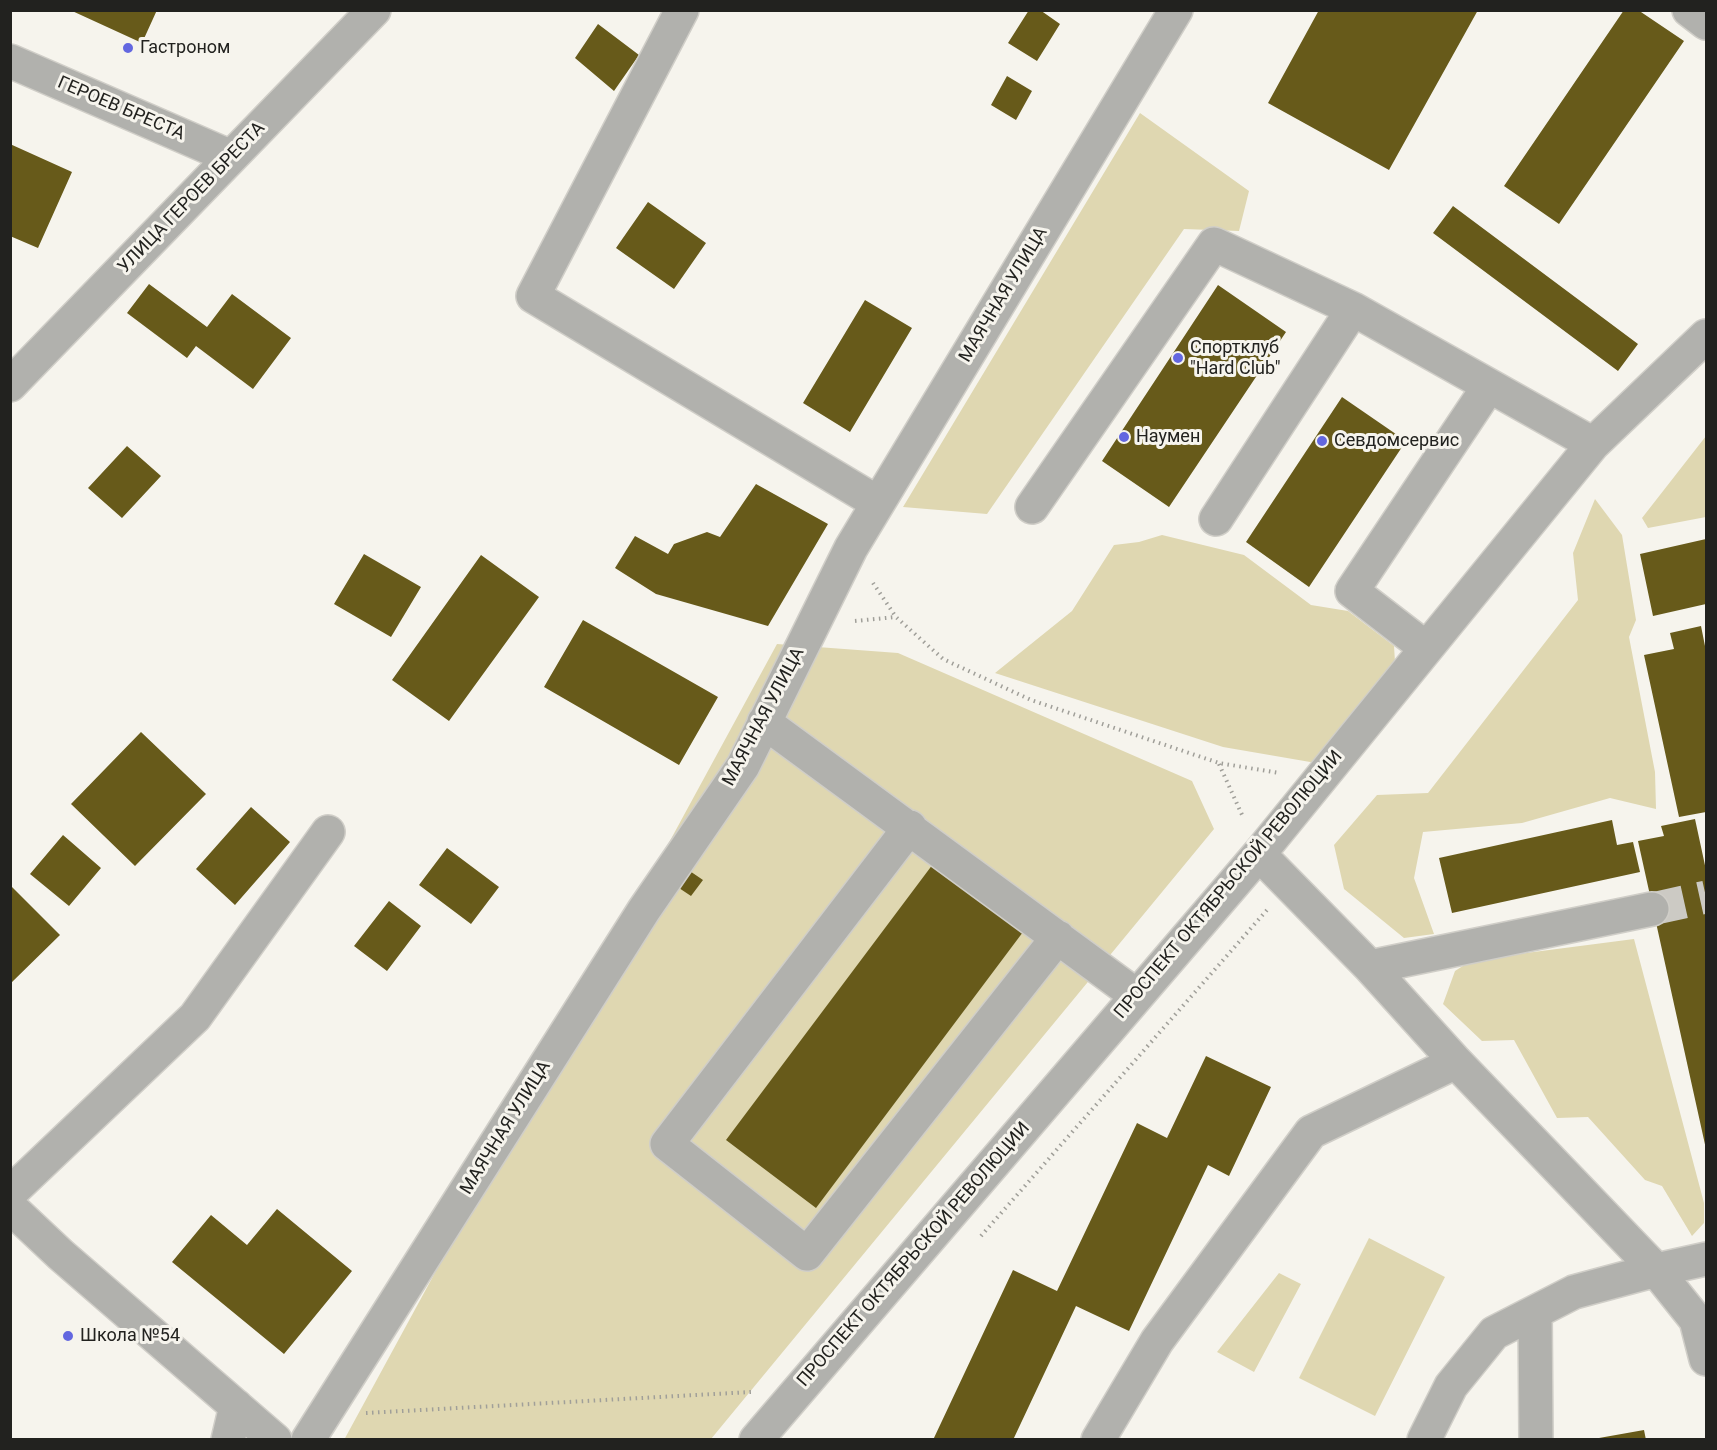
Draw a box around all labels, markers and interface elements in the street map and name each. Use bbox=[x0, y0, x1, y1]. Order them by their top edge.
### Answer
place label: Гастроном bbox=[140, 37, 230, 59]
marker: Гастроном bbox=[121, 41, 135, 55]
street label: ГЕРОЕВ БРЕСТА bbox=[54, 72, 188, 146]
street label: УЛИЦА ГЕРОЕВ БРЕСТА bbox=[114, 118, 270, 278]
street label: МАЯЧНАЯ УЛИЦА bbox=[955, 224, 1053, 366]
place label: Спортклуб "Hard Club" bbox=[1190, 337, 1281, 380]
marker: Спортклуб "Hard Club" bbox=[1171, 351, 1185, 365]
place label: Наумен bbox=[1136, 426, 1200, 448]
marker: Наумен bbox=[1117, 430, 1131, 444]
place label: Севдомсервис bbox=[1334, 430, 1459, 452]
marker: Севдомсервис bbox=[1315, 434, 1329, 448]
street label: МАЯЧНАЯ УЛИЦА bbox=[718, 644, 810, 790]
street label: ПРОСПЕКТ ОКТЯБРЬСКОЙ РЕВОЛЮЦИИ bbox=[1110, 746, 1348, 1024]
street label: МАЯЧНАЯ УЛИЦА bbox=[456, 1057, 556, 1199]
street label: ПРОСПЕКТ ОКТЯБРЬСКОЙ РЕВОЛЮЦИИ bbox=[793, 1118, 1035, 1392]
place label: Школа №54 bbox=[80, 1325, 180, 1347]
marker: Школа №54 bbox=[61, 1329, 75, 1343]

